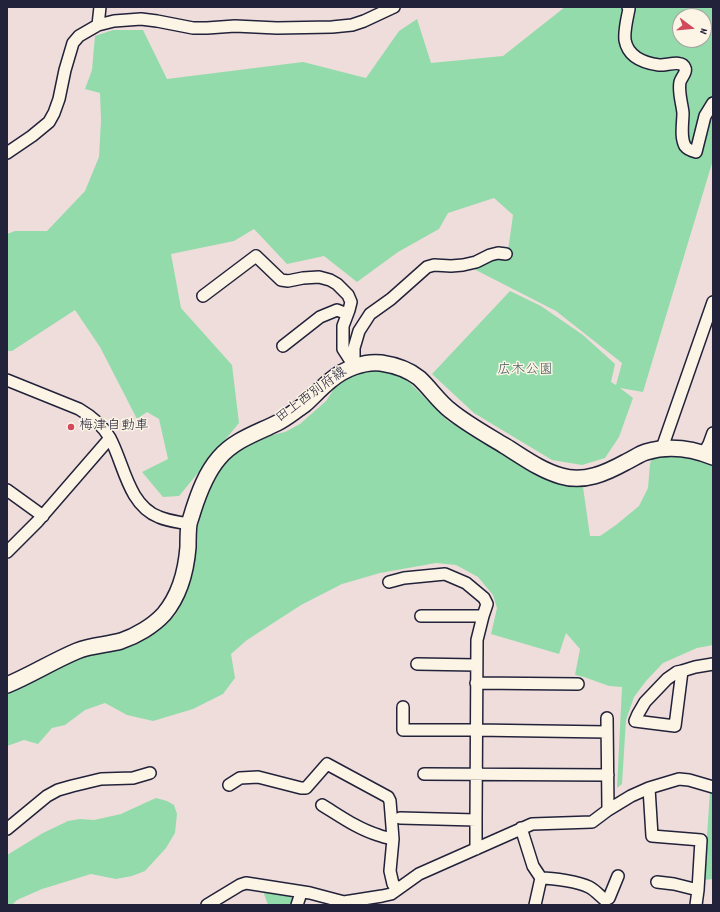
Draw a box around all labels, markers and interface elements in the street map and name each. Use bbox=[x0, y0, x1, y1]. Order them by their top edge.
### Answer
north arrow bbox=[672, 8, 712, 48]
text: N bbox=[694, 26, 711, 36]
park label: 広木公園 bbox=[497, 363, 553, 379]
street label: 田上西別府線 bbox=[273, 365, 351, 427]
place label: 梅津自動車 bbox=[79, 419, 149, 435]
marker: 梅津自動車 bbox=[66, 422, 76, 432]

